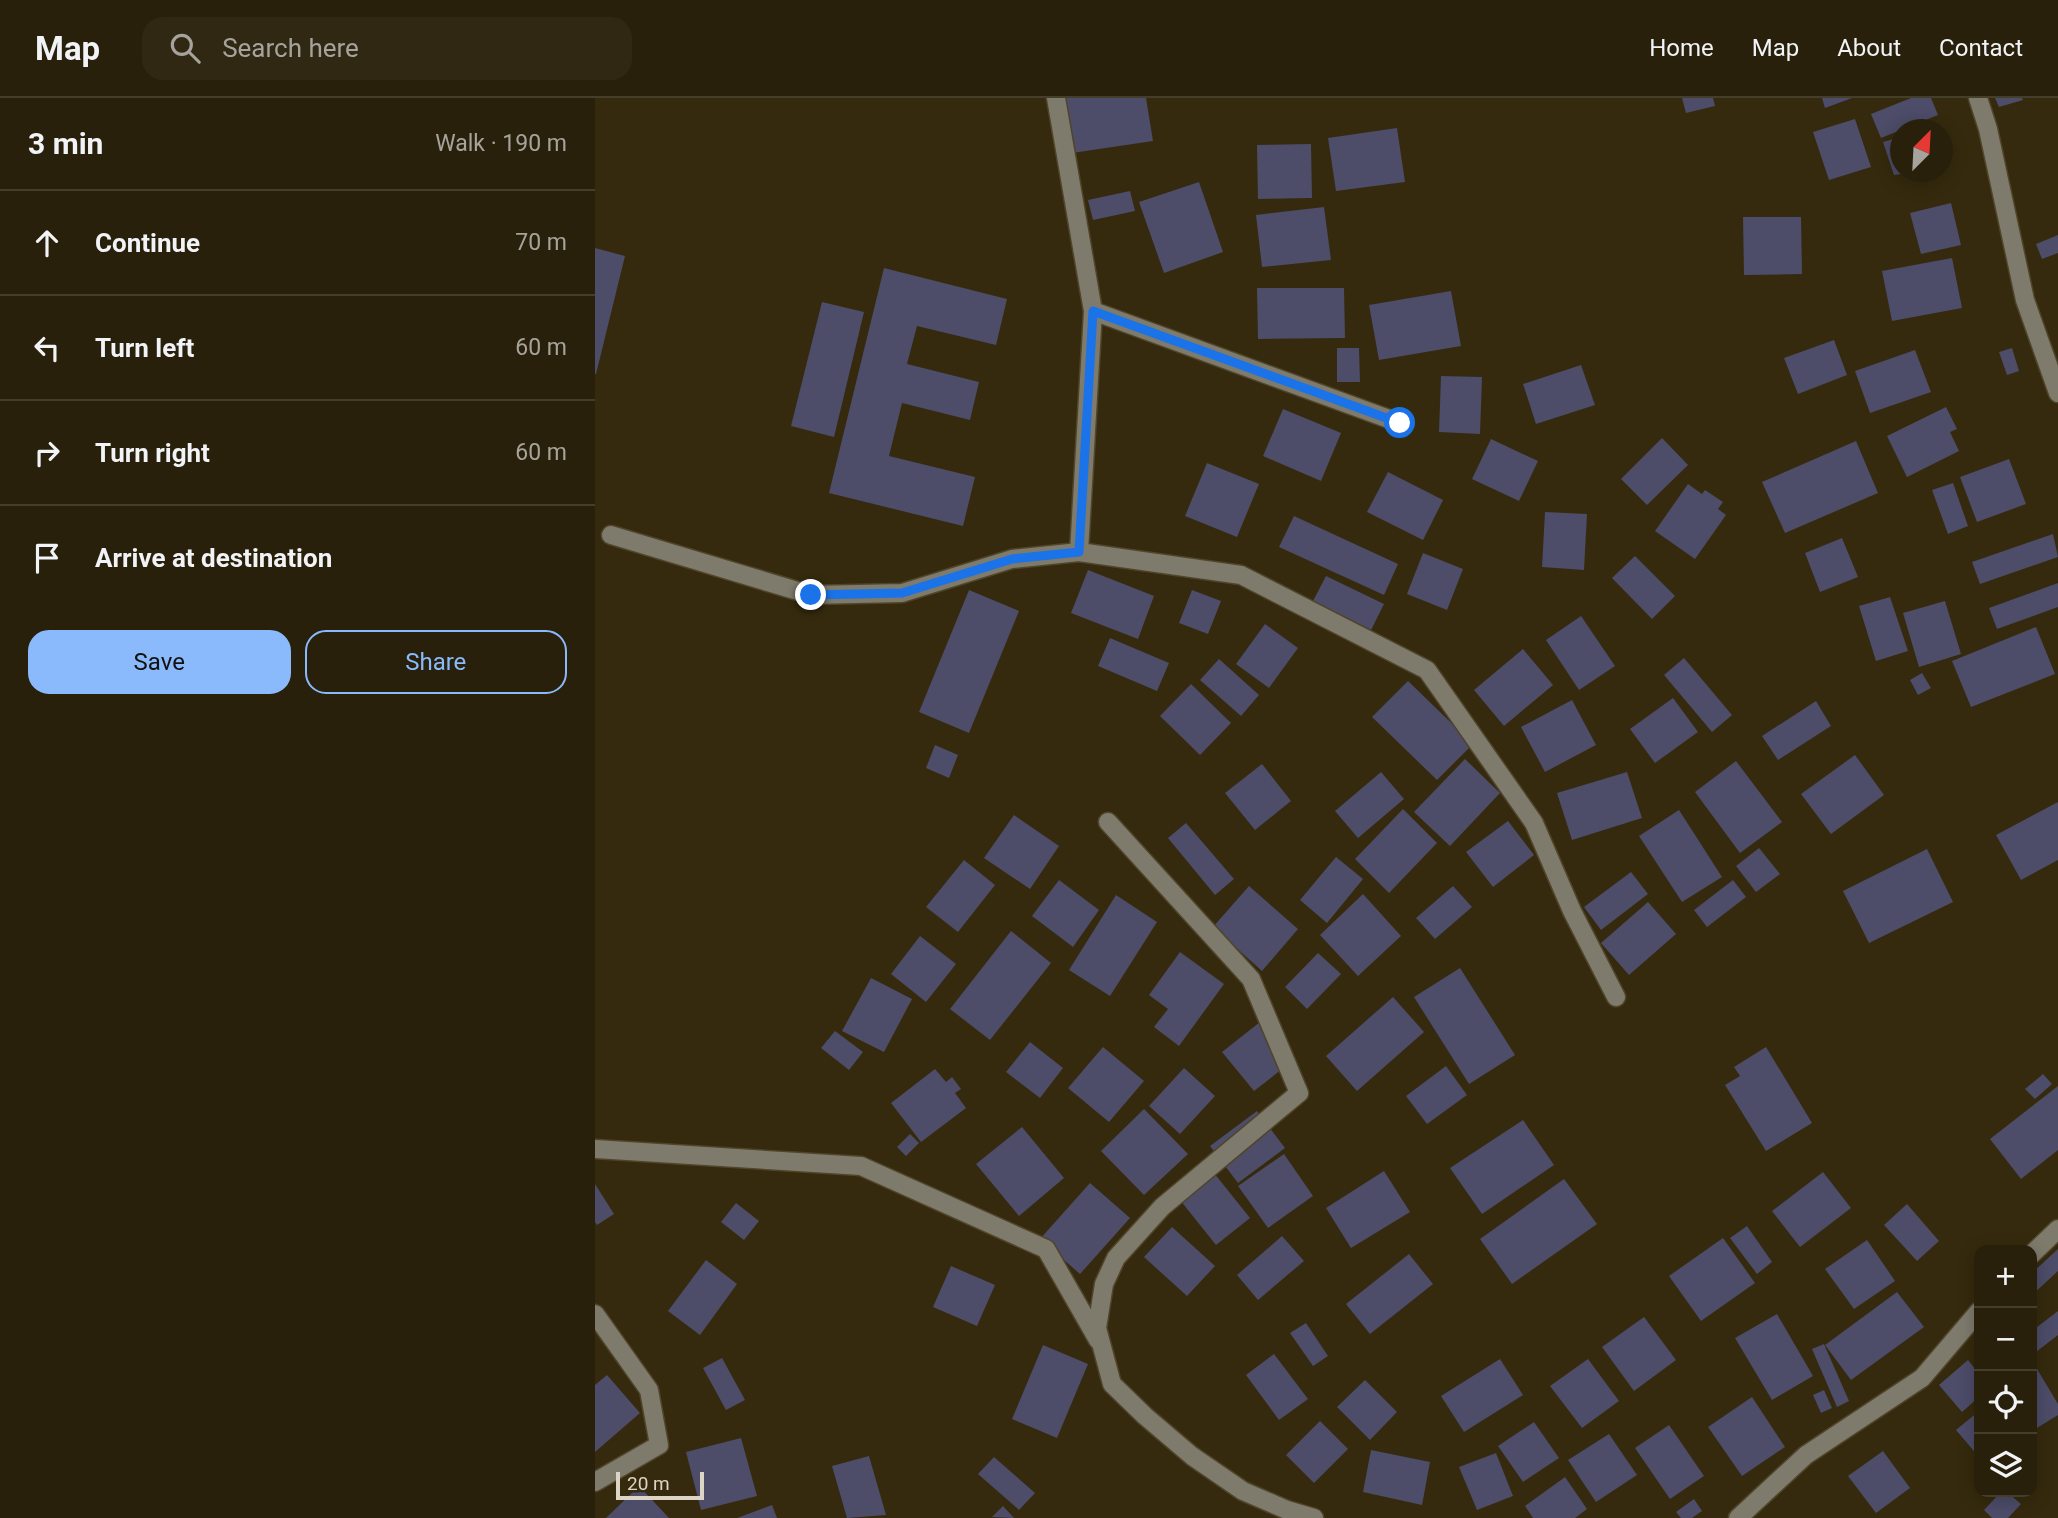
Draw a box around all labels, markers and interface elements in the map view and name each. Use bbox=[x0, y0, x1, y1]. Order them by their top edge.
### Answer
search box bbox=[142, 17, 632, 80]
text: Map bbox=[35, 29, 100, 68]
icon: search bbox=[166, 29, 204, 67]
text: Search here bbox=[222, 33, 359, 63]
text: Home bbox=[1649, 34, 1714, 62]
text: Map bbox=[1752, 34, 1799, 62]
text: About bbox=[1837, 34, 1901, 62]
text: Contact bbox=[1939, 34, 2023, 62]
north arrow bbox=[1890, 119, 1953, 182]
text: 3 min bbox=[28, 126, 103, 161]
text: Walk · 190 m bbox=[435, 130, 567, 157]
icon: ahead bbox=[28, 224, 66, 262]
text: Continue bbox=[95, 228, 200, 258]
text: 70 m bbox=[515, 229, 567, 256]
icon: left bbox=[28, 329, 66, 367]
text: Turn left bbox=[95, 333, 194, 363]
text: 60 m bbox=[515, 334, 567, 361]
route start bbox=[1384, 407, 1415, 438]
icon: right bbox=[28, 434, 66, 472]
text: Turn right bbox=[95, 438, 210, 468]
text: 60 m bbox=[515, 439, 567, 466]
icon: arrive bbox=[28, 539, 66, 577]
text: Arrive at destination bbox=[95, 543, 332, 573]
route end bbox=[795, 579, 826, 610]
button: Save bbox=[28, 630, 291, 694]
button: Share bbox=[305, 630, 567, 694]
map controls bbox=[1974, 1245, 2037, 1497]
button: + bbox=[1974, 1245, 2037, 1308]
button: − bbox=[1974, 1308, 2037, 1371]
button: locate bbox=[1974, 1371, 2037, 1434]
button: layers bbox=[1974, 1434, 2037, 1497]
scale bar bbox=[616, 1469, 703, 1501]
text: 20 m bbox=[627, 1472, 670, 1495]

